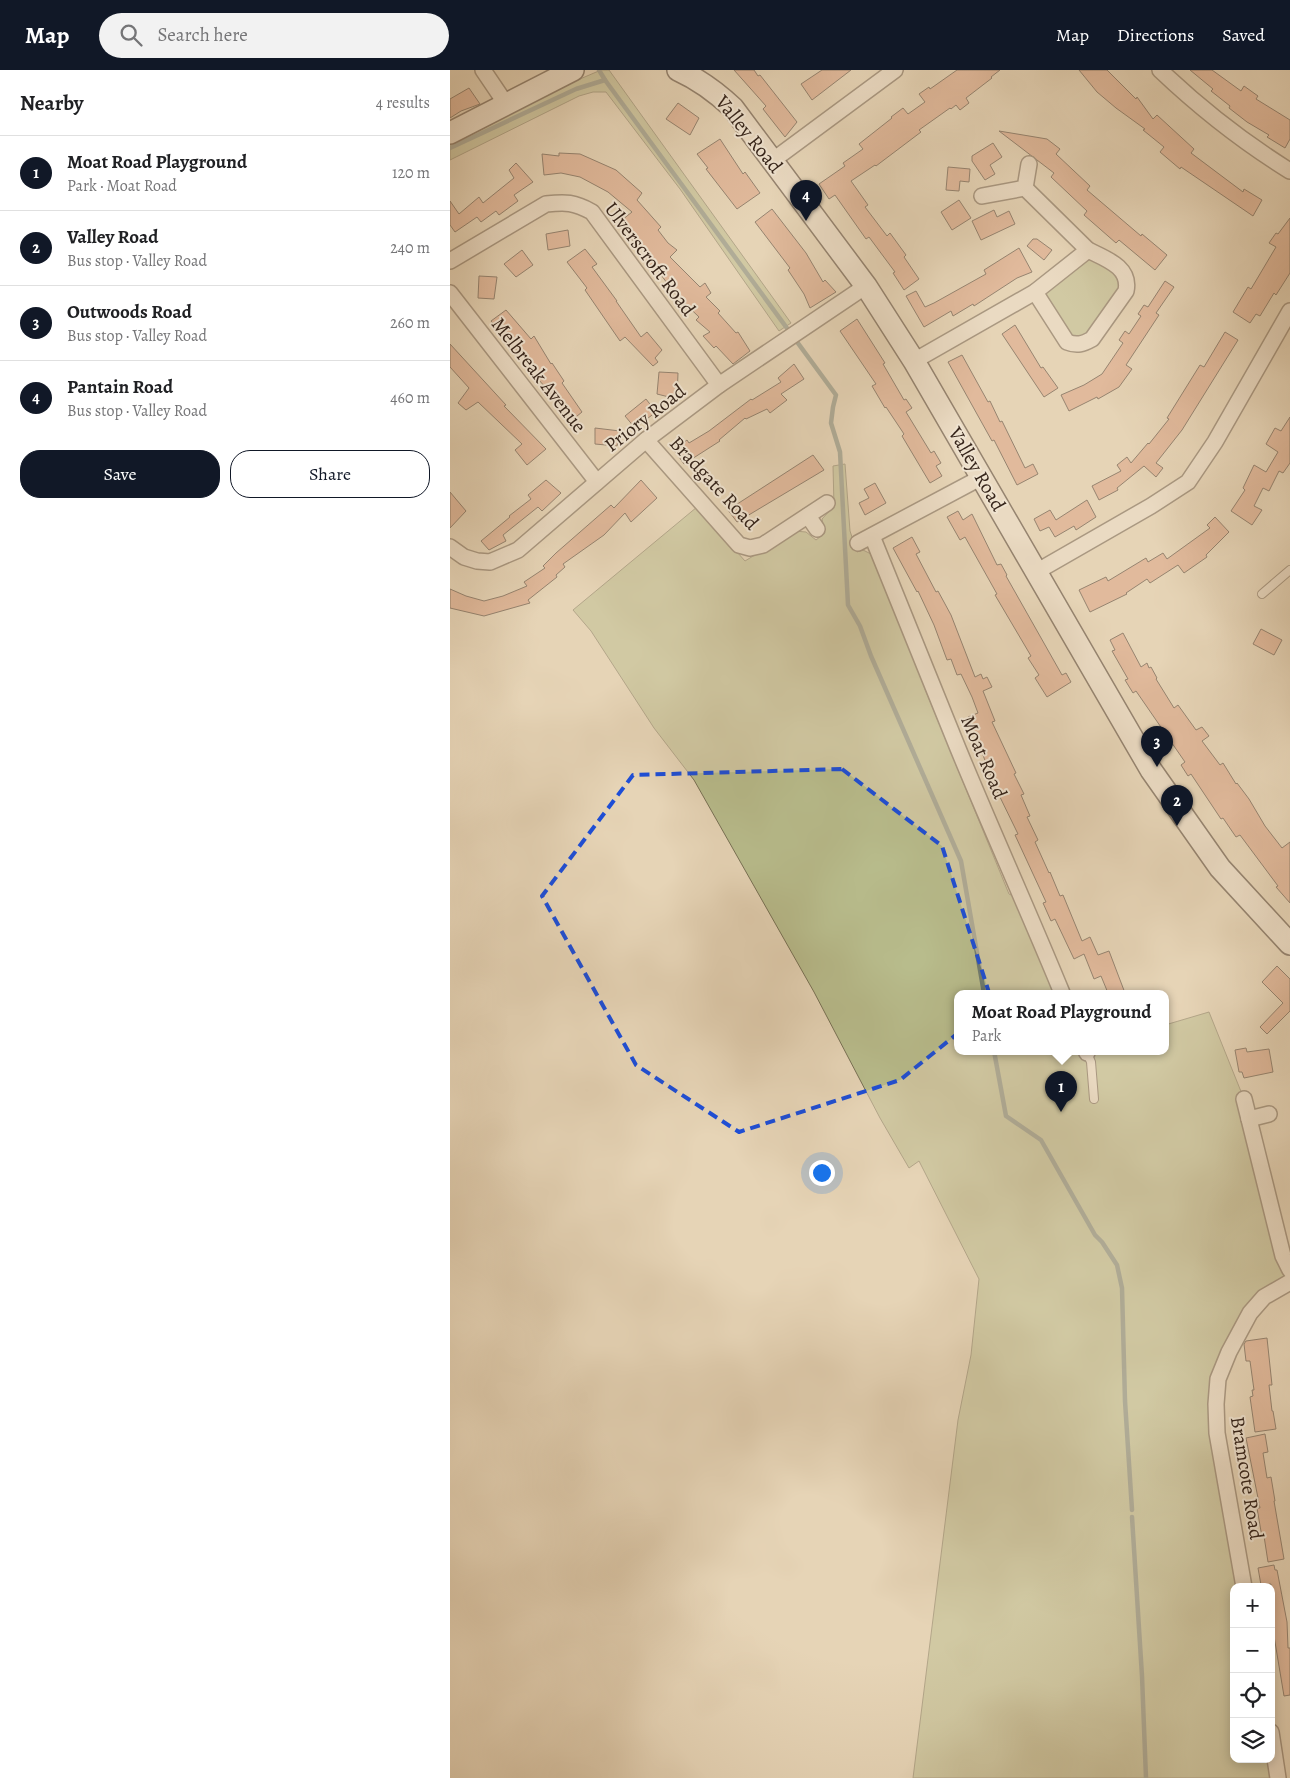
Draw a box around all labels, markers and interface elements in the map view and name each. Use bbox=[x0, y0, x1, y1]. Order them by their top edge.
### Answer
search box bbox=[99, 13, 449, 58]
text: Map bbox=[25, 19, 69, 51]
icon: search bbox=[117, 21, 145, 49]
text: Search here bbox=[157, 22, 248, 48]
text: Map bbox=[1056, 23, 1089, 47]
text: Directions bbox=[1117, 23, 1194, 47]
text: Saved bbox=[1222, 23, 1265, 47]
text: Nearby bbox=[20, 89, 83, 117]
street label: Valley Road bbox=[709, 89, 789, 179]
text: 4 results bbox=[376, 92, 430, 114]
text: Moat Road Playground bbox=[67, 149, 247, 175]
text: 1 bbox=[33, 162, 39, 184]
text: 120 m bbox=[392, 162, 430, 184]
text: Park · Moat Road bbox=[67, 175, 177, 197]
pin: 4 bbox=[790, 180, 822, 221]
street label: Ulverscroft Road bbox=[598, 196, 702, 322]
text: Valley Road bbox=[67, 224, 158, 250]
text: 2 bbox=[32, 237, 40, 259]
text: 240 m bbox=[390, 237, 430, 259]
text: Bus stop · Valley Road bbox=[67, 250, 207, 272]
text: Outwoods Road bbox=[67, 299, 192, 325]
text: 3 bbox=[33, 312, 39, 334]
text: 260 m bbox=[390, 312, 430, 334]
street label: Melbreak Avenue bbox=[485, 312, 593, 438]
text: Bus stop · Valley Road bbox=[67, 325, 207, 347]
text: Pantain Road bbox=[67, 374, 173, 400]
street label: Priory Road bbox=[599, 377, 692, 458]
text: 4 bbox=[32, 387, 40, 409]
text: 460 m bbox=[390, 387, 430, 409]
text: Bus stop · Valley Road bbox=[67, 400, 207, 422]
street label: Valley Road bbox=[942, 421, 1012, 516]
street label: Bradgate Road bbox=[663, 430, 765, 536]
button: Save bbox=[20, 450, 220, 498]
button: Share bbox=[230, 450, 430, 498]
street label: Moat Road bbox=[954, 711, 1014, 803]
pin: 3 bbox=[1141, 726, 1173, 767]
pin: 2 bbox=[1161, 785, 1193, 826]
popup bbox=[954, 990, 1169, 1055]
text: Moat Road Playground bbox=[971, 999, 1152, 1025]
text: Park bbox=[971, 1025, 1001, 1047]
pin: 1 bbox=[1045, 1071, 1077, 1112]
your location bbox=[809, 1160, 835, 1186]
street label: Bramcote Road bbox=[1224, 1414, 1270, 1542]
map controls bbox=[1230, 1583, 1275, 1763]
button: + bbox=[1230, 1583, 1275, 1628]
button: − bbox=[1230, 1628, 1275, 1673]
button: locate bbox=[1230, 1673, 1275, 1718]
button: layers bbox=[1230, 1718, 1275, 1763]

